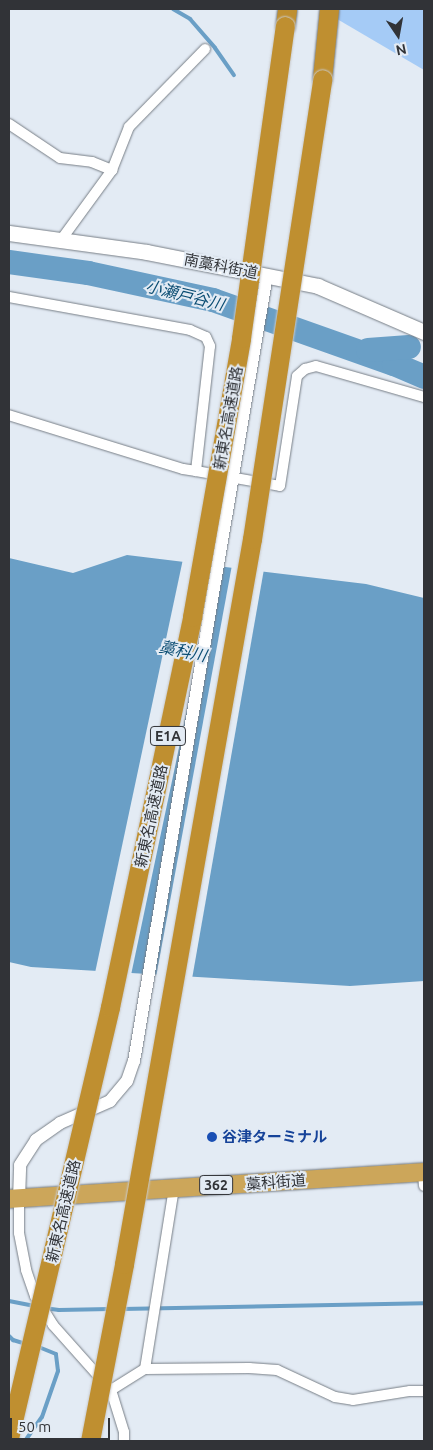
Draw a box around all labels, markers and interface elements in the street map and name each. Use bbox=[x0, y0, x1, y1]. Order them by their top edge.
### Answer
north arrow bbox=[373, 10, 423, 60]
text: N bbox=[394, 41, 408, 59]
street label: 南藁科街道 bbox=[182, 250, 260, 282]
water label: 小瀬戸谷川 bbox=[144, 276, 226, 314]
street label: 新東名高速道路 bbox=[210, 365, 246, 471]
water label: 藁科川 bbox=[158, 637, 208, 665]
road number: E1A bbox=[149, 724, 187, 748]
street label: 新東名高速道路 bbox=[131, 763, 171, 869]
place label: 谷津ターミナル bbox=[222, 1128, 327, 1146]
marker: 谷津ターミナル bbox=[206, 1131, 218, 1143]
street label: 新東名高速道路 bbox=[42, 1158, 84, 1264]
street label: 藁科街道 bbox=[245, 1171, 307, 1193]
road number: 362 bbox=[198, 1174, 234, 1196]
scale bar bbox=[12, 1408, 112, 1440]
text: 50 m bbox=[18, 1418, 51, 1435]

